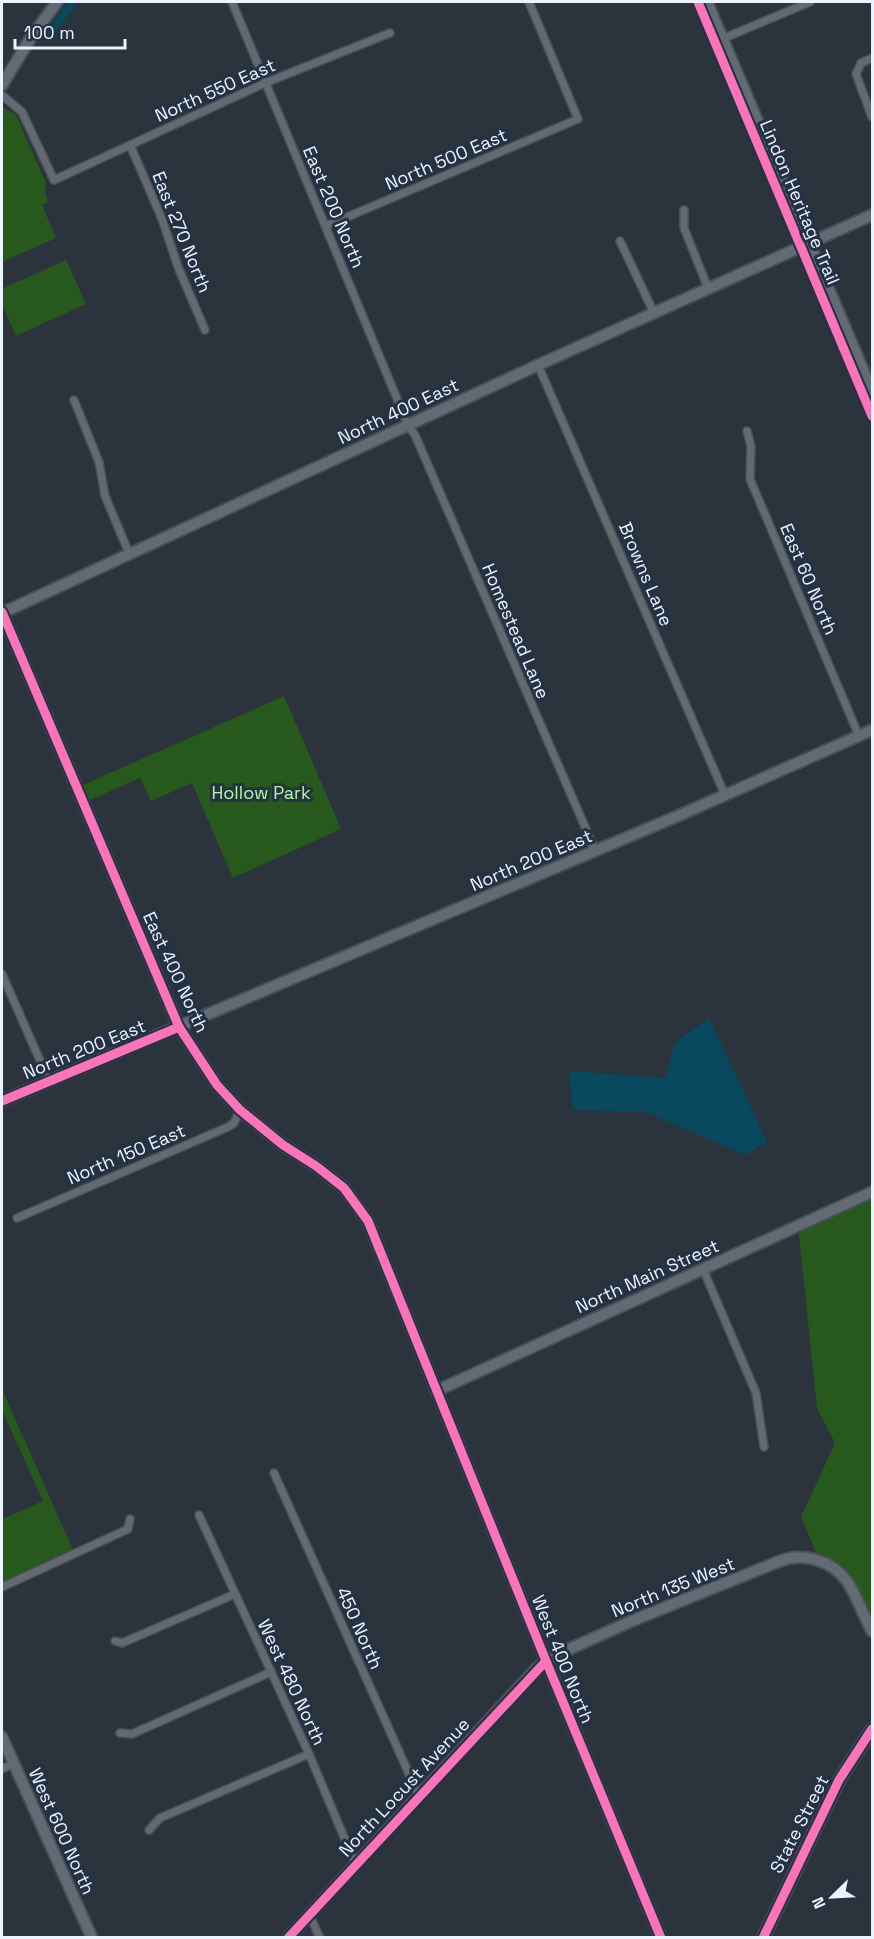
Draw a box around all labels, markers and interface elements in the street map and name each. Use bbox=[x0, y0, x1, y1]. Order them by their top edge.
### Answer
scale bar bbox=[15, 12, 124, 50]
text: 100 m bbox=[24, 21, 75, 44]
street label: North 550 East bbox=[151, 53, 279, 127]
street label: Lindon Heritage Trail bbox=[755, 116, 845, 288]
street label: North 500 East bbox=[382, 123, 510, 195]
street label: East 200 North bbox=[298, 143, 370, 271]
street label: East 270 North bbox=[147, 168, 217, 296]
street label: North 400 East bbox=[334, 373, 462, 449]
street label: Browns Lane bbox=[614, 519, 678, 629]
street label: East 60 North bbox=[775, 520, 843, 638]
street label: Homestead Lane bbox=[477, 560, 555, 702]
park label: Hollow Park bbox=[211, 781, 311, 804]
street label: North 200 East bbox=[467, 824, 595, 896]
street label: East 400 North bbox=[138, 908, 214, 1036]
street label: North 200 East bbox=[19, 1014, 149, 1084]
street label: North 150 East bbox=[63, 1119, 189, 1189]
street label: North Main Street bbox=[572, 1234, 722, 1318]
street label: North 135 West bbox=[608, 1552, 738, 1622]
street label: 450 North bbox=[332, 1583, 388, 1673]
street label: West 400 North bbox=[527, 1591, 599, 1727]
street label: West 480 North bbox=[253, 1615, 331, 1749]
street label: North Locust Avenue bbox=[334, 1713, 474, 1861]
street label: West 600 North bbox=[24, 1764, 100, 1898]
street label: State Street bbox=[764, 1771, 834, 1877]
north arrow bbox=[802, 1867, 862, 1927]
text: N bbox=[807, 1894, 831, 1912]

